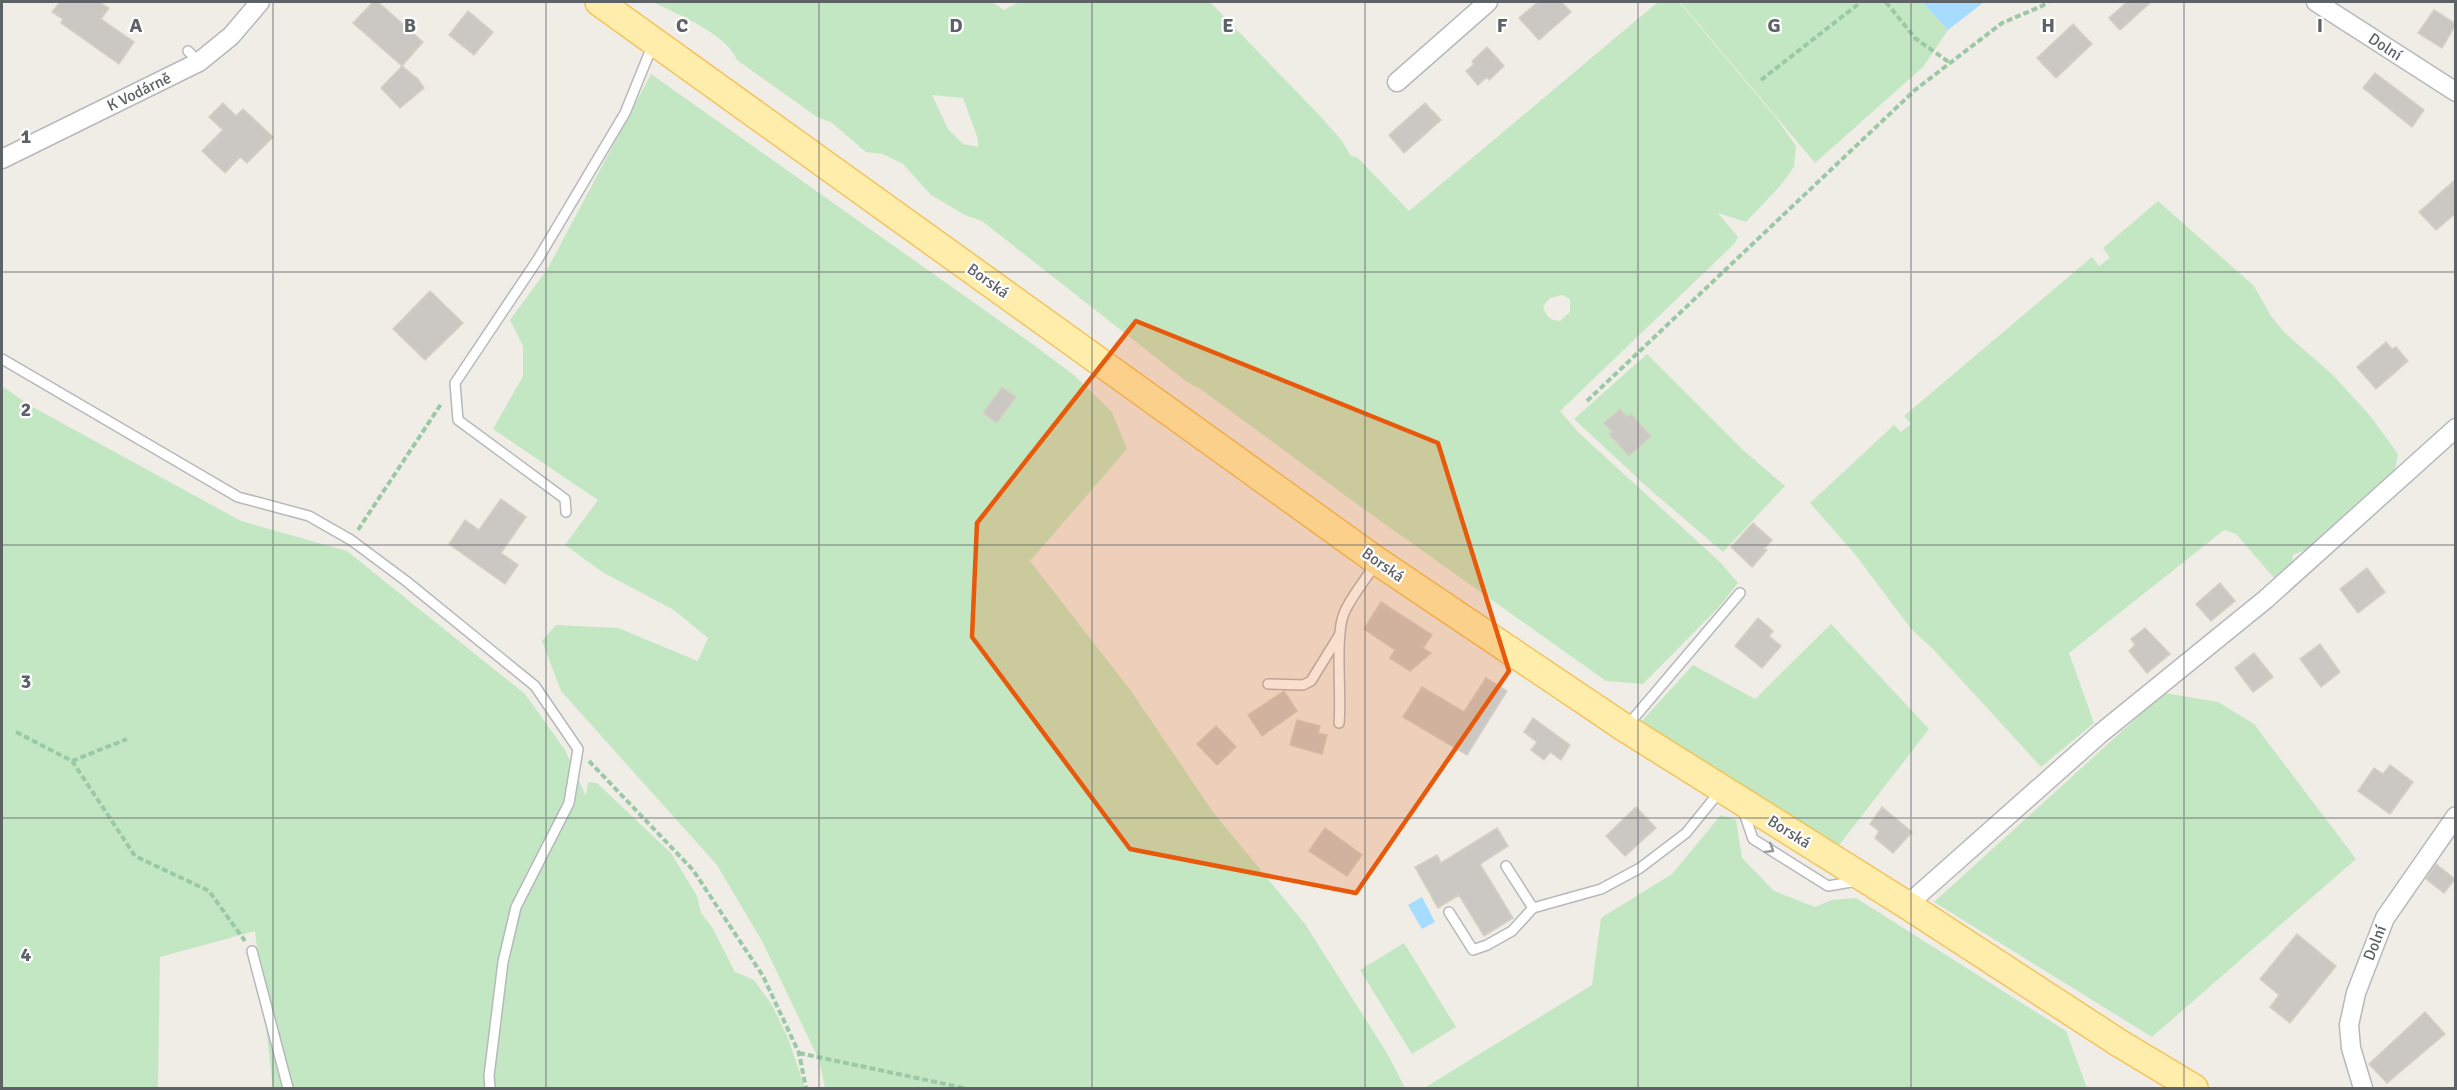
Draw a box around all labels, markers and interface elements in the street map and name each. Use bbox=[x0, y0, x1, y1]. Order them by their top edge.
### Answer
text: A bbox=[130, 13, 143, 38]
text: B bbox=[404, 13, 416, 38]
text: C bbox=[676, 13, 688, 38]
text: D bbox=[949, 13, 963, 38]
text: E bbox=[1222, 13, 1234, 38]
text: F bbox=[1497, 13, 1508, 38]
text: G bbox=[1767, 13, 1781, 38]
text: H bbox=[2041, 13, 2055, 38]
text: I bbox=[2317, 13, 2323, 38]
street label: Dolní bbox=[2364, 29, 2406, 66]
street label: K Vodárně bbox=[104, 68, 174, 116]
text: 1 bbox=[21, 124, 32, 149]
street label: Borská bbox=[963, 259, 1013, 303]
text: 2 bbox=[21, 397, 31, 422]
street label: Borská bbox=[1358, 543, 1408, 587]
text: 3 bbox=[21, 669, 31, 694]
street label: Borská bbox=[1764, 811, 1814, 853]
one-way arrow bbox=[1764, 842, 1774, 854]
street label: Dolní bbox=[2359, 922, 2391, 964]
text: 4 bbox=[21, 942, 32, 967]

